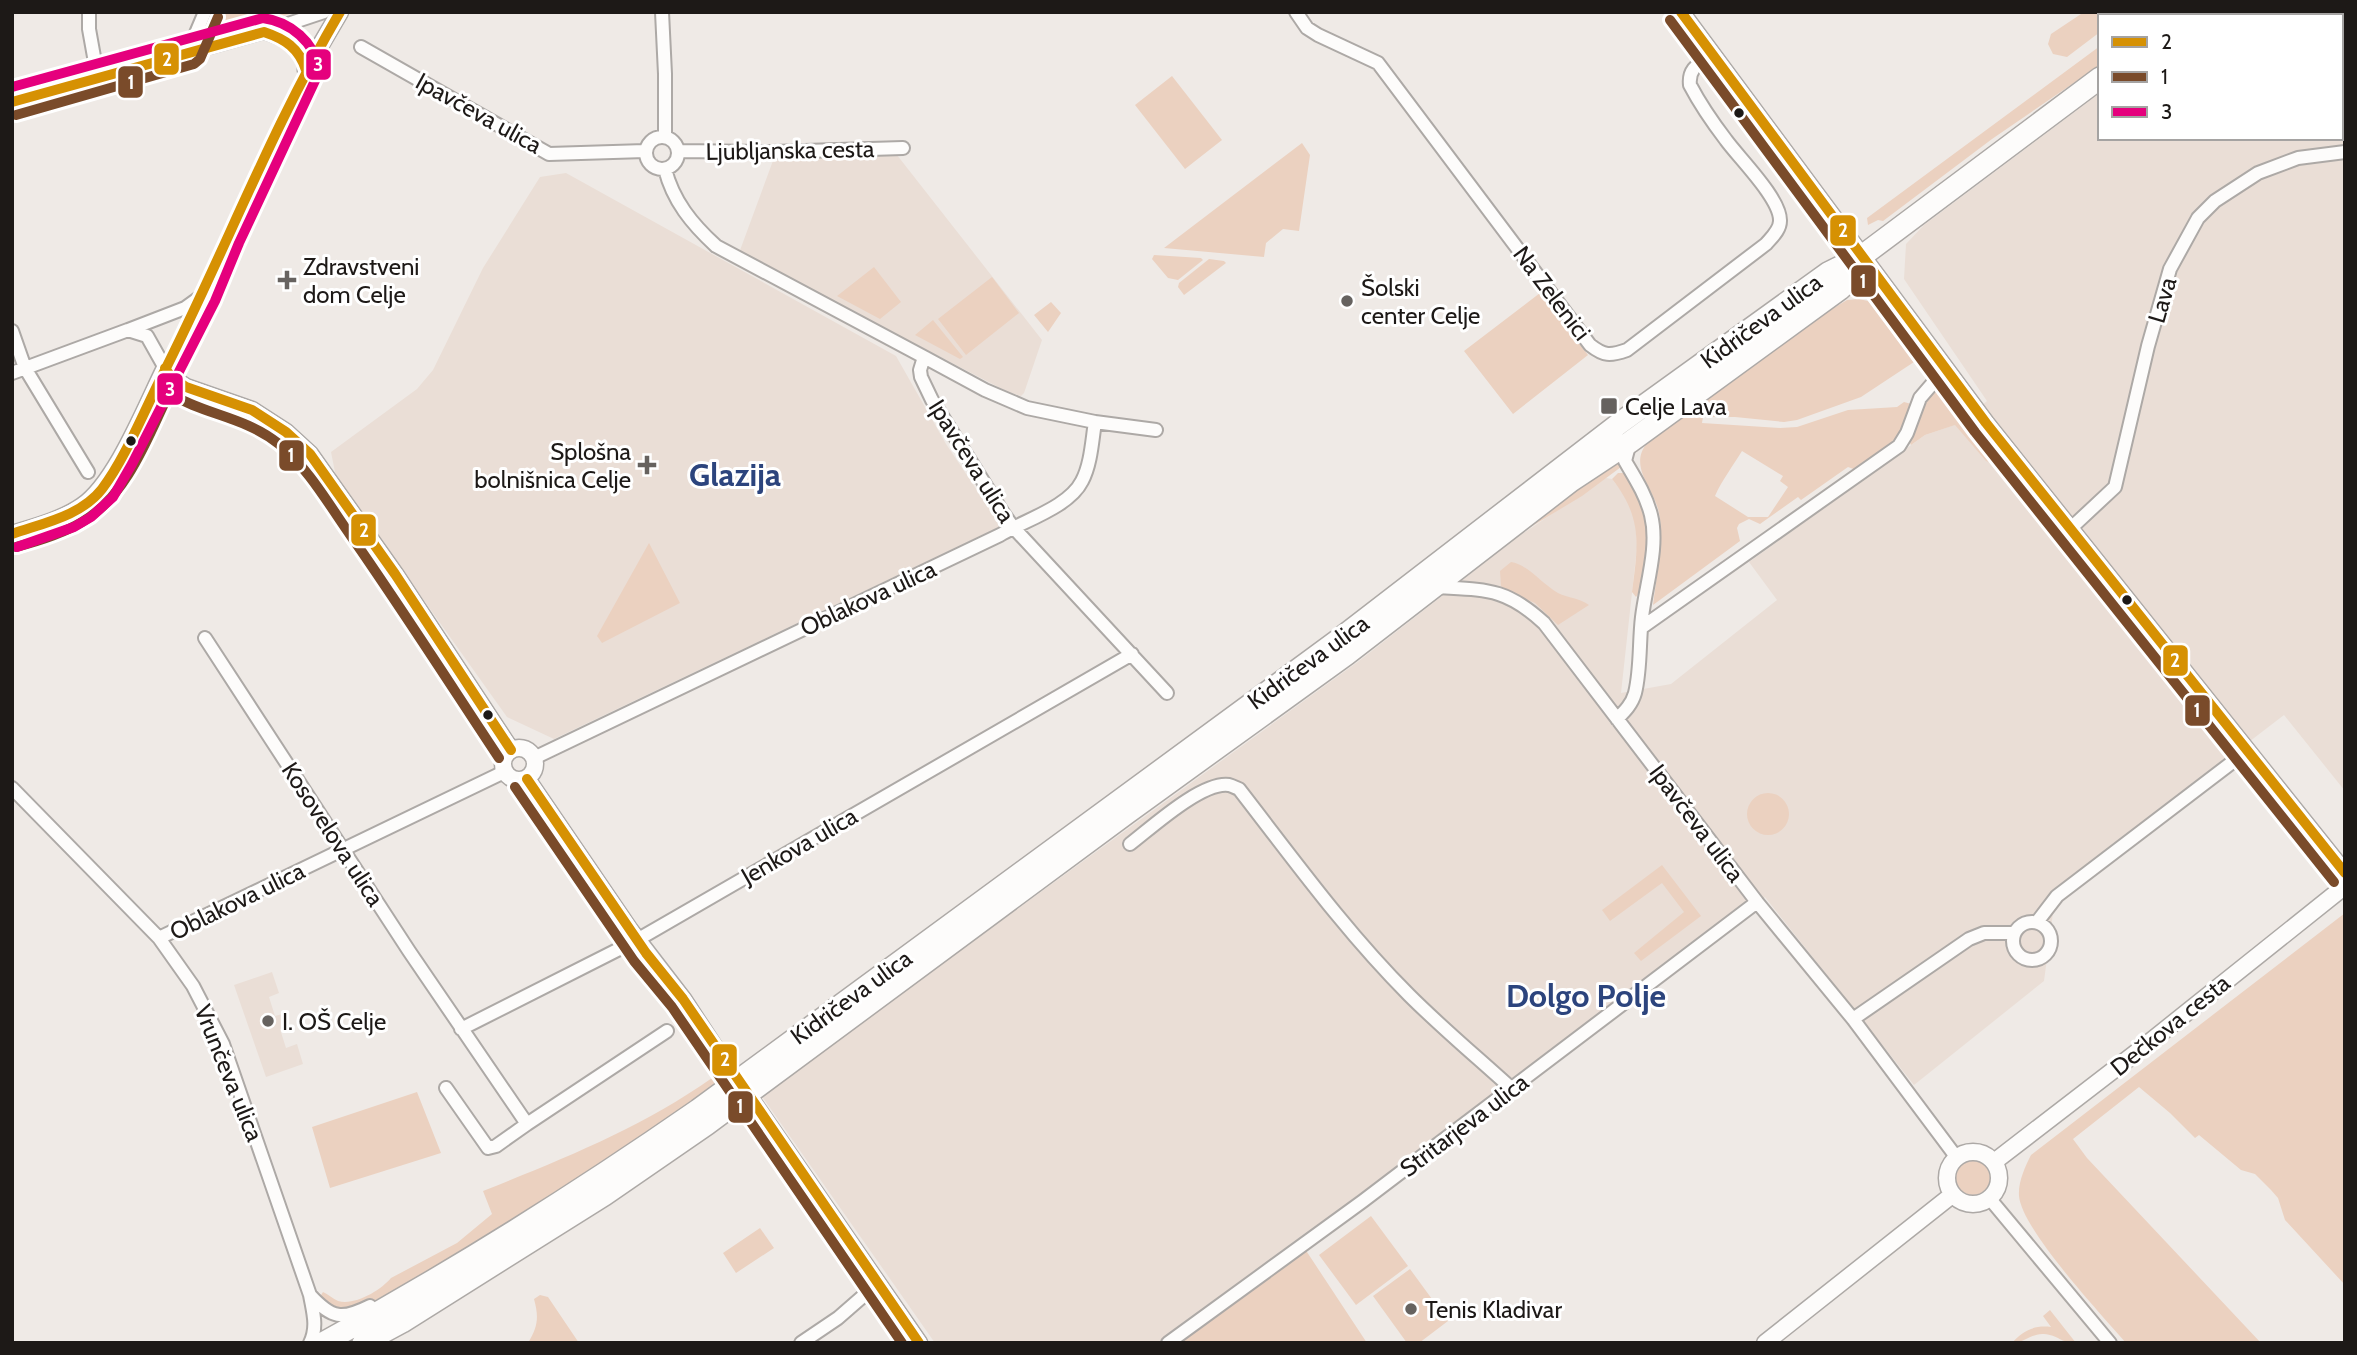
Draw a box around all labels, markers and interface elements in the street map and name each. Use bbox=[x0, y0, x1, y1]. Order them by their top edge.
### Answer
legend bbox=[2098, 14, 2343, 140]
text: 2 bbox=[2161, 29, 2172, 54]
line badge: 2 bbox=[153, 42, 180, 76]
text: 2 bbox=[162, 48, 172, 71]
line badge: 3 bbox=[305, 48, 332, 81]
text: 3 bbox=[313, 53, 323, 76]
text: 1 bbox=[2161, 64, 2168, 89]
line badge: 1 bbox=[117, 65, 144, 99]
street label: Ipavčeva ulica bbox=[411, 66, 547, 160]
text: 1 bbox=[127, 71, 135, 94]
text: 3 bbox=[2161, 99, 2172, 124]
unlabelled marker bbox=[1732, 106, 1746, 120]
street label: Ljubljanska cesta bbox=[705, 134, 875, 166]
line badge: 2 bbox=[1829, 214, 1857, 247]
text: 2 bbox=[1838, 219, 1848, 242]
street label: Na Zelenici bbox=[1507, 240, 1597, 346]
place label: Zdravstveni dom Celje bbox=[303, 252, 419, 309]
line badge: 1 bbox=[1850, 264, 1877, 298]
street label: Kidričeva ulica bbox=[1695, 267, 1828, 375]
marker: Zdravstveni dom Celje bbox=[277, 270, 297, 290]
text: 1 bbox=[1859, 270, 1867, 293]
place label: Šolski center Celje bbox=[1361, 273, 1480, 330]
street label: Lava bbox=[2142, 273, 2182, 326]
marker: Šolski center Celje bbox=[1339, 293, 1355, 309]
line badge: 3 bbox=[156, 372, 184, 406]
text: 3 bbox=[165, 378, 175, 401]
place label: Celje Lava bbox=[1625, 392, 1727, 421]
street label: Ipavčeva ulica bbox=[923, 394, 1022, 528]
marker: Celje Lava bbox=[1599, 396, 1619, 416]
unlabelled marker bbox=[124, 434, 138, 448]
place label: Splošna bolnišnica Celje bbox=[474, 437, 631, 494]
line badge: 1 bbox=[278, 439, 305, 472]
text: 1 bbox=[287, 444, 295, 467]
marker: Splošna bolnišnica Celje bbox=[637, 455, 657, 475]
district label: Glazija bbox=[689, 455, 781, 494]
line badge: 2 bbox=[350, 513, 377, 547]
text: 2 bbox=[359, 519, 369, 542]
street label: Oblakova ulica bbox=[796, 554, 941, 642]
unlabelled marker bbox=[2120, 593, 2134, 607]
street label: Kidričeva ulica bbox=[1242, 608, 1375, 716]
line badge: 2 bbox=[2162, 644, 2189, 677]
text: 2 bbox=[2170, 649, 2180, 672]
line badge: 1 bbox=[2184, 694, 2211, 727]
text: 1 bbox=[2193, 699, 2201, 722]
unlabelled marker bbox=[481, 708, 495, 722]
street label: Kosovelova ulica bbox=[276, 757, 391, 912]
street label: Ipavčeva ulica bbox=[1643, 759, 1751, 888]
street label: Jenkova ulica bbox=[735, 801, 863, 891]
street label: Oblakova ulica bbox=[165, 856, 310, 946]
street label: Kidričeva ulica bbox=[785, 943, 918, 1051]
street label: Dečkova cesta bbox=[2105, 968, 2236, 1082]
district label: Dolgo Polje bbox=[1506, 976, 1666, 1015]
street label: Vrunčeva ulica bbox=[188, 1000, 270, 1146]
place label: I. OŠ Celje bbox=[282, 1007, 386, 1036]
marker: I. OŠ Celje bbox=[260, 1013, 276, 1029]
line badge: 2 bbox=[711, 1043, 738, 1077]
text: 2 bbox=[720, 1048, 730, 1071]
street label: Stritarjeva ulica bbox=[1394, 1067, 1534, 1183]
line badge: 1 bbox=[727, 1090, 754, 1124]
text: 1 bbox=[736, 1095, 744, 1118]
place label: Tenis Kladivar bbox=[1425, 1295, 1562, 1324]
marker: Tenis Kladivar bbox=[1403, 1301, 1419, 1317]

